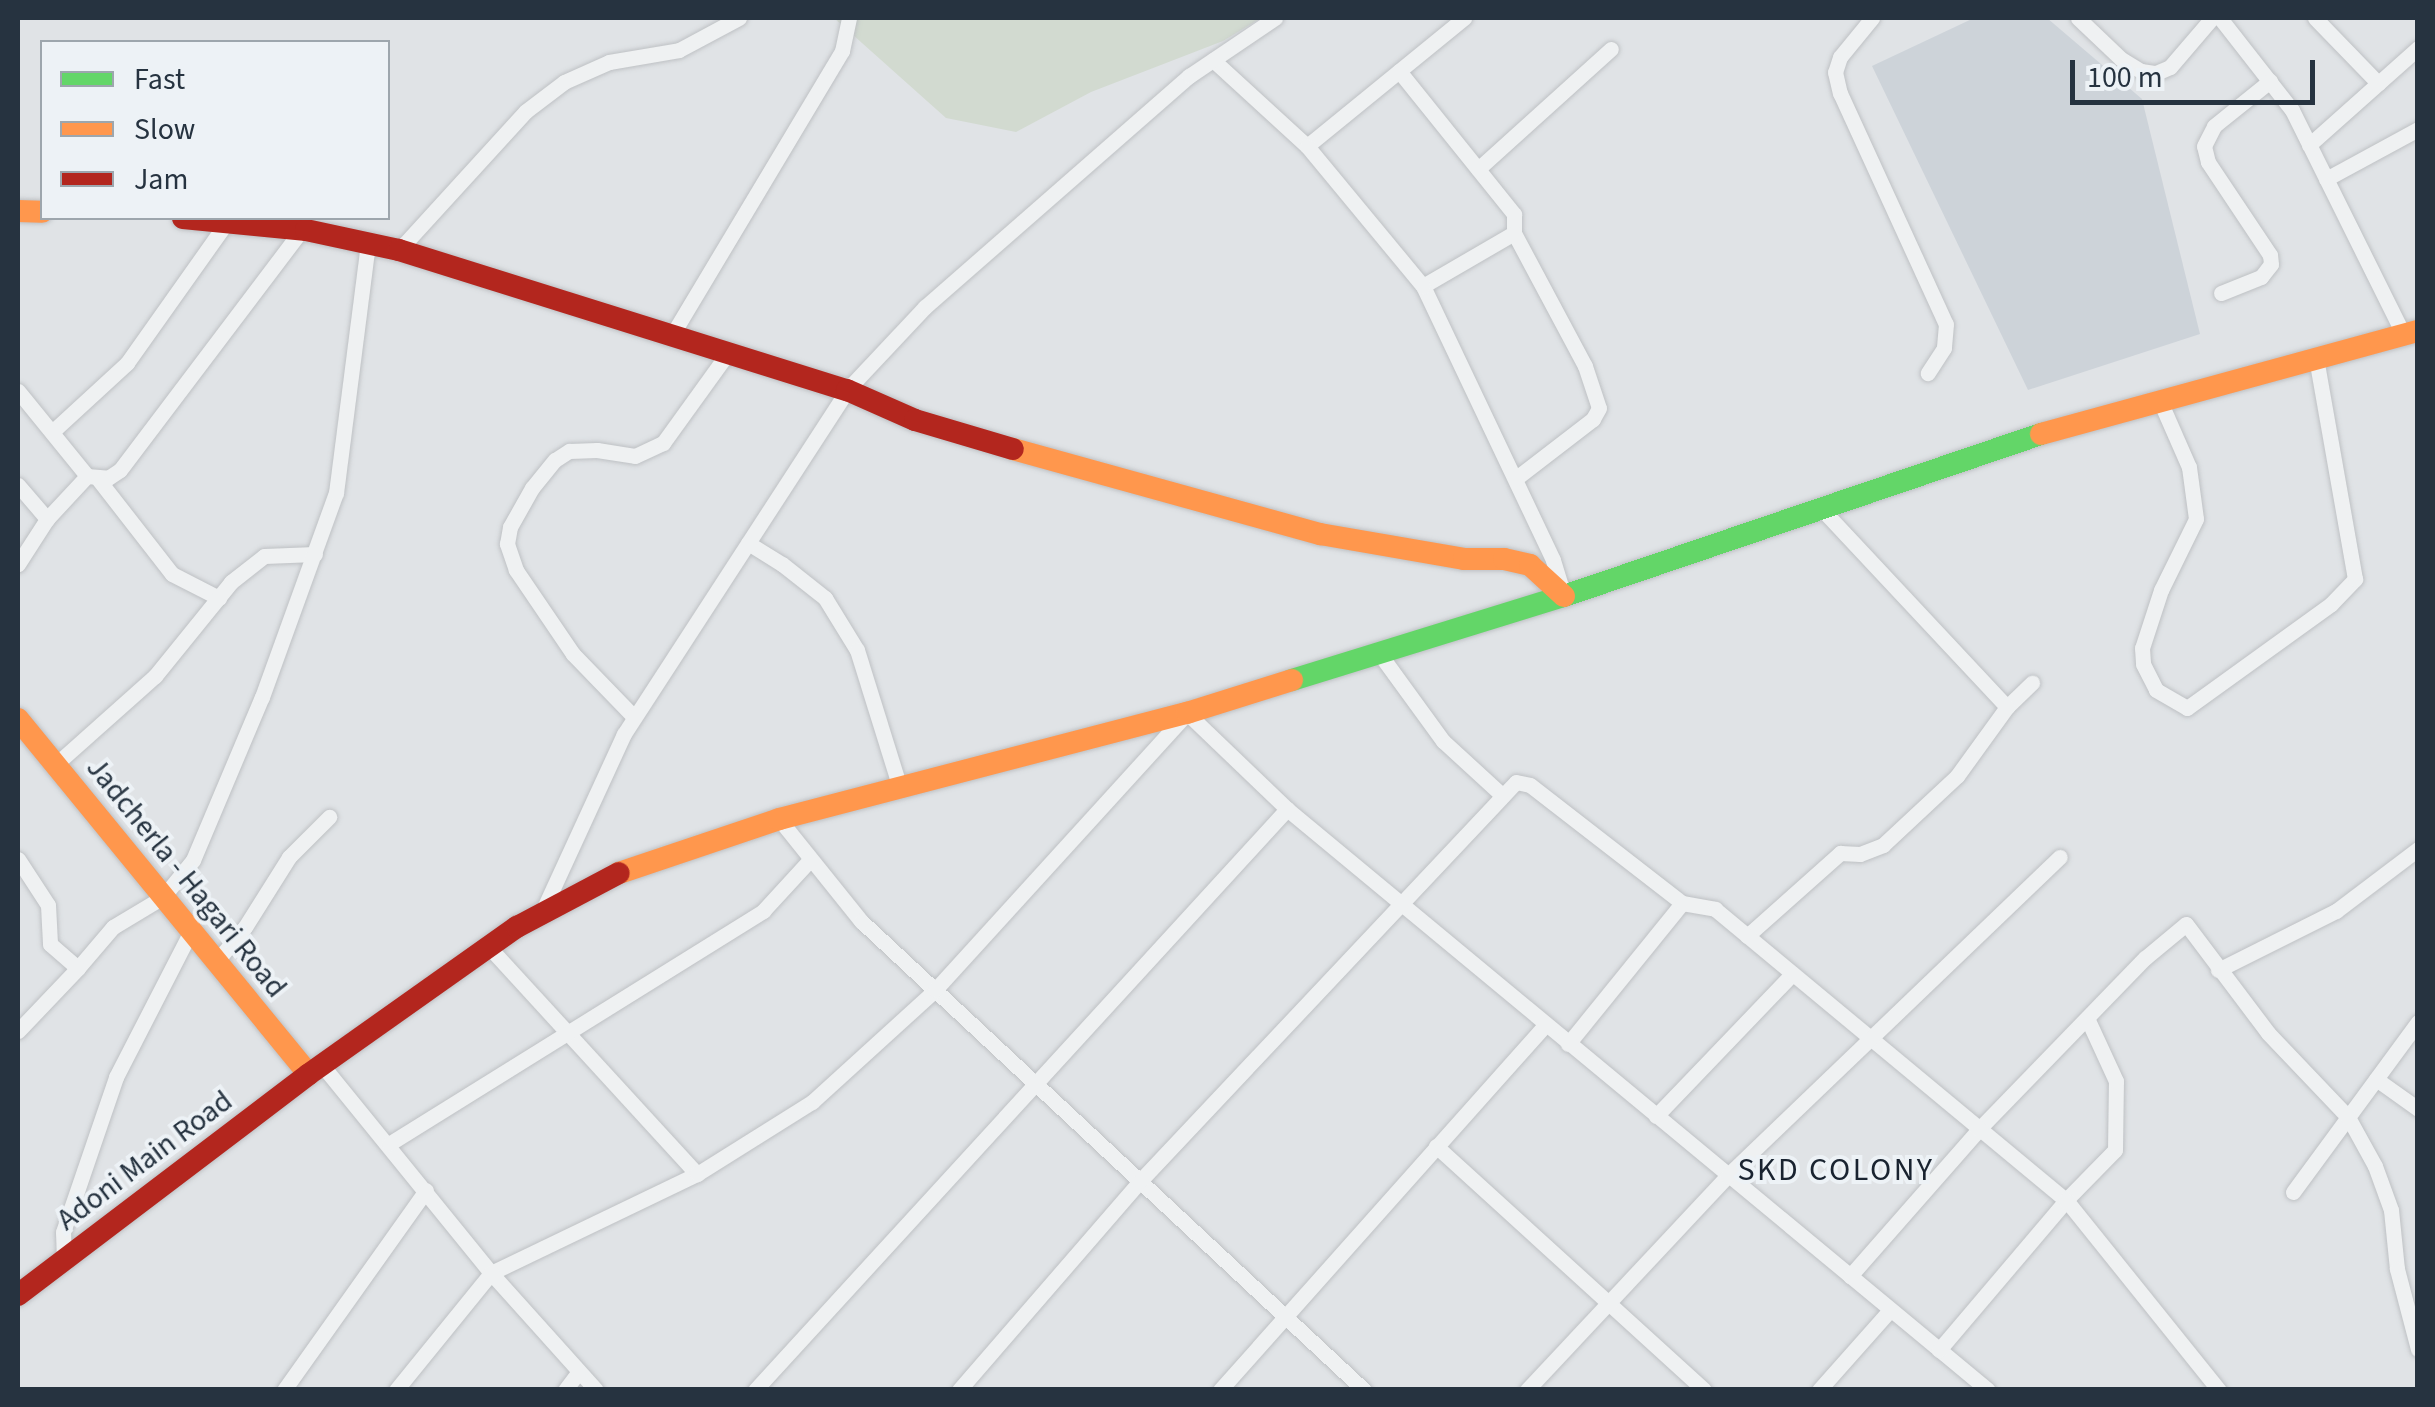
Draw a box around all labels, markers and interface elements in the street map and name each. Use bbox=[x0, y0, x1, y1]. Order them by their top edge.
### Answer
legend bbox=[40, 40, 390, 220]
scale bar bbox=[2075, 40, 2320, 102]
text: 100 m bbox=[2087, 56, 2163, 99]
text: Fast bbox=[134, 58, 185, 101]
text: Slow bbox=[134, 108, 195, 151]
text: Jam bbox=[134, 158, 188, 201]
street label: Jadcherla - Hagari Road bbox=[78, 751, 294, 1005]
street label: Adoni Main Road bbox=[50, 1083, 240, 1239]
district label: SKD COLONY bbox=[1737, 1151, 1935, 1189]

